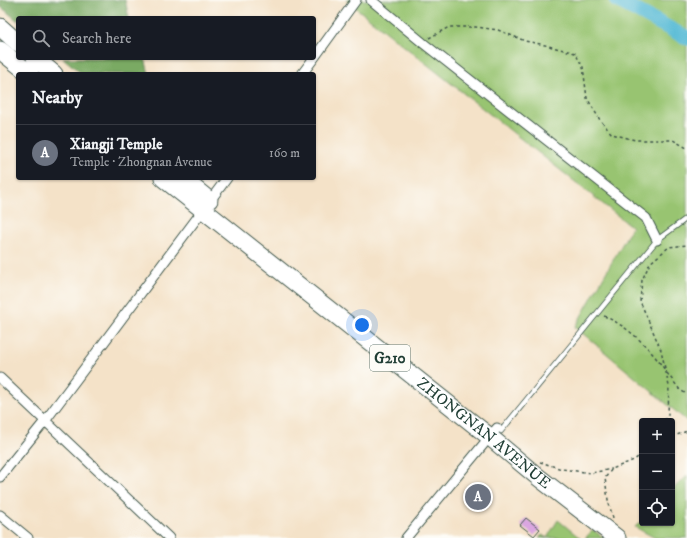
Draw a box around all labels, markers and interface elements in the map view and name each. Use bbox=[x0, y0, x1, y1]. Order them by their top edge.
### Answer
search box bbox=[16, 16, 316, 60]
icon: search bbox=[30, 27, 52, 49]
text: Search here bbox=[62, 29, 131, 48]
text: Nearby bbox=[32, 87, 82, 109]
text: Xiangji Temple bbox=[70, 135, 162, 154]
text: A bbox=[41, 145, 49, 161]
text: 160 m bbox=[269, 145, 300, 161]
text: Temple · Zhongnan Avenue bbox=[70, 154, 212, 170]
your location bbox=[352, 315, 372, 335]
road number: G210 bbox=[370, 345, 410, 371]
street label: ZHONGNAN AVENUE bbox=[413, 373, 555, 493]
map controls bbox=[639, 418, 675, 526]
button: + bbox=[639, 418, 675, 454]
button: − bbox=[639, 454, 675, 490]
pin: A bbox=[465, 482, 491, 512]
button: locate bbox=[639, 490, 675, 526]

